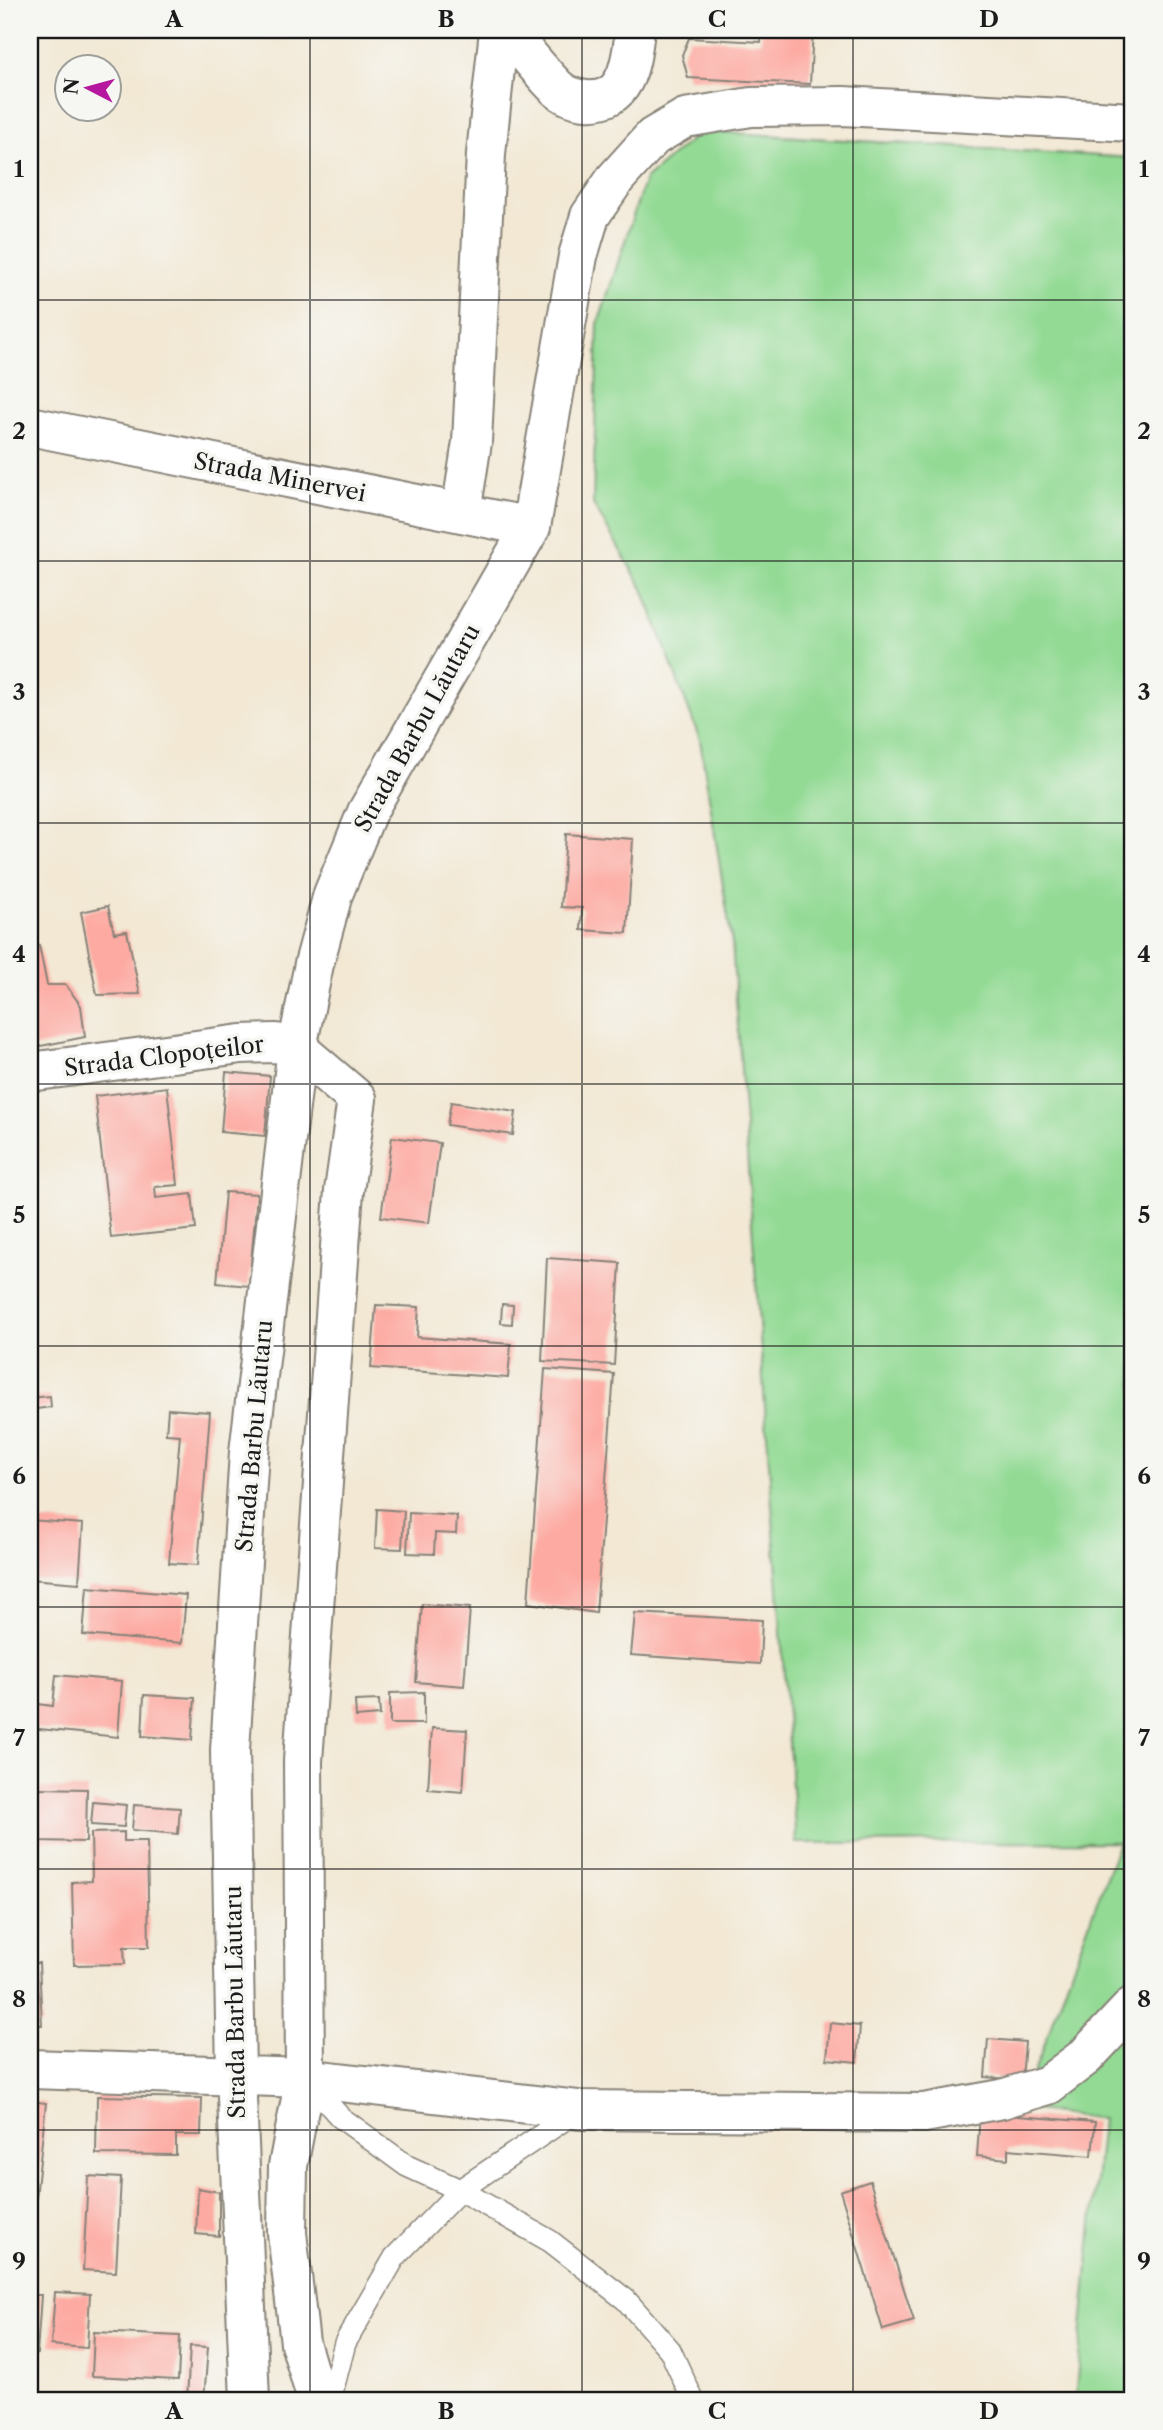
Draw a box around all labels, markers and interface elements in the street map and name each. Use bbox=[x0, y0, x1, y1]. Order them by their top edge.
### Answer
text: A bbox=[164, 5, 184, 33]
text: B bbox=[437, 5, 455, 33]
text: C bbox=[708, 5, 726, 33]
text: D bbox=[979, 5, 999, 33]
north arrow bbox=[52, 52, 122, 122]
text: N bbox=[59, 77, 84, 96]
text: 1 bbox=[14, 155, 25, 183]
text: 1 bbox=[1139, 155, 1150, 183]
text: 2 bbox=[12, 417, 26, 445]
text: 2 bbox=[1137, 417, 1151, 445]
street label: Strada Minervei bbox=[192, 447, 368, 507]
street label: Strada Barbu Lăutaru bbox=[348, 619, 486, 837]
text: 3 bbox=[13, 678, 26, 706]
text: 3 bbox=[1138, 678, 1151, 706]
text: 4 bbox=[12, 940, 26, 968]
text: 4 bbox=[1137, 940, 1151, 968]
street label: Strada Clopoțeilor bbox=[62, 1030, 266, 1082]
text: 5 bbox=[13, 1201, 25, 1229]
text: 5 bbox=[1138, 1201, 1150, 1229]
street label: Strada Barbu Lăutaru bbox=[230, 1319, 278, 1553]
text: 6 bbox=[12, 1462, 26, 1490]
text: 6 bbox=[1137, 1462, 1151, 1490]
text: 7 bbox=[13, 1724, 25, 1752]
text: 7 bbox=[1138, 1724, 1150, 1752]
street label: Strada Barbu Lăutaru bbox=[219, 1885, 251, 2119]
text: 8 bbox=[12, 1985, 26, 2013]
text: 8 bbox=[1137, 1985, 1151, 2013]
text: 9 bbox=[12, 2247, 26, 2275]
text: 9 bbox=[1137, 2247, 1151, 2275]
text: A bbox=[164, 2397, 184, 2425]
text: B bbox=[437, 2397, 455, 2425]
text: C bbox=[708, 2397, 726, 2425]
text: D bbox=[979, 2397, 999, 2425]

